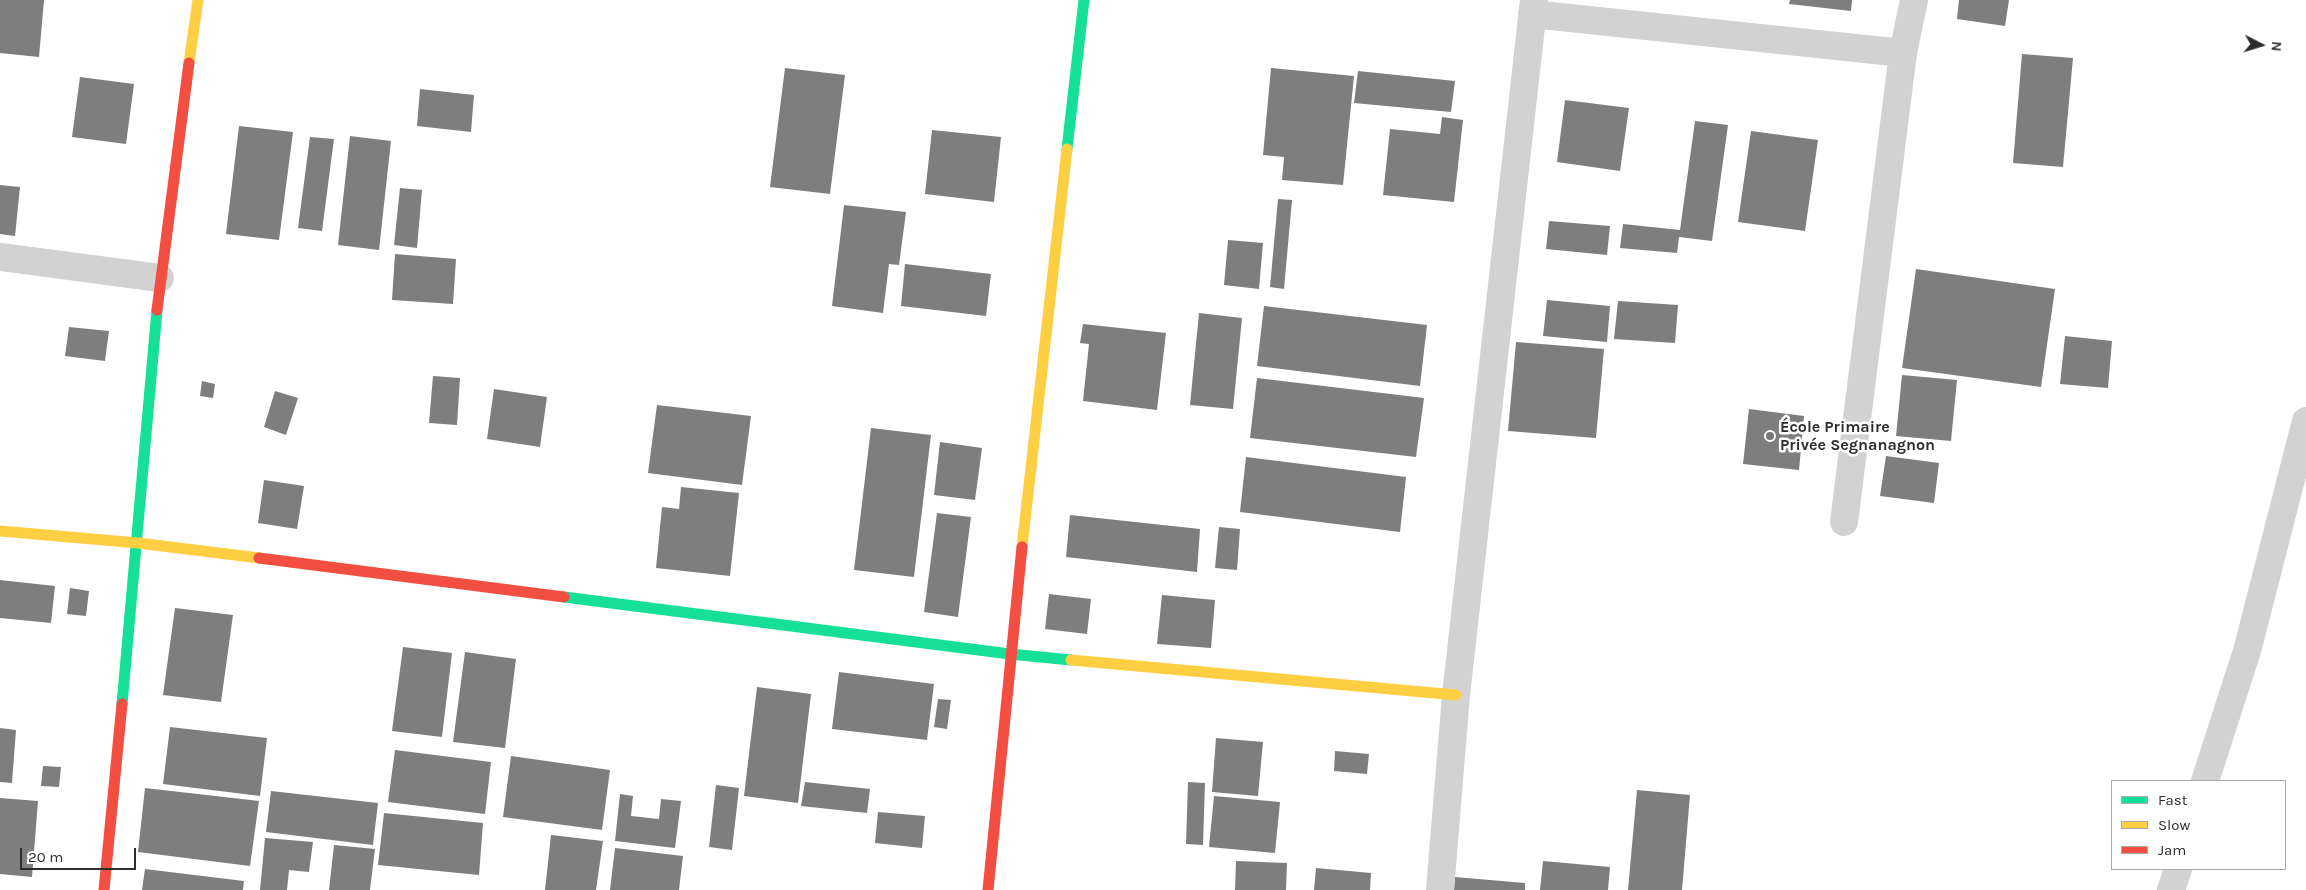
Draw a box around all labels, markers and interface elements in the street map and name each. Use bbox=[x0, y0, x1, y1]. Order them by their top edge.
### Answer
north arrow bbox=[2236, 20, 2286, 70]
text: N bbox=[2268, 41, 2285, 52]
place label: École Primaire Privée Segnanagnon bbox=[1780, 417, 1935, 455]
marker: École Primaire Privée Segnanagnon bbox=[1764, 430, 1776, 442]
legend bbox=[2111, 780, 2286, 870]
text: Fast bbox=[2158, 791, 2187, 809]
text: Slow bbox=[2158, 816, 2190, 834]
scale bar bbox=[22, 838, 139, 870]
text: Jam bbox=[2158, 841, 2186, 859]
text: 20 m bbox=[28, 848, 63, 866]

